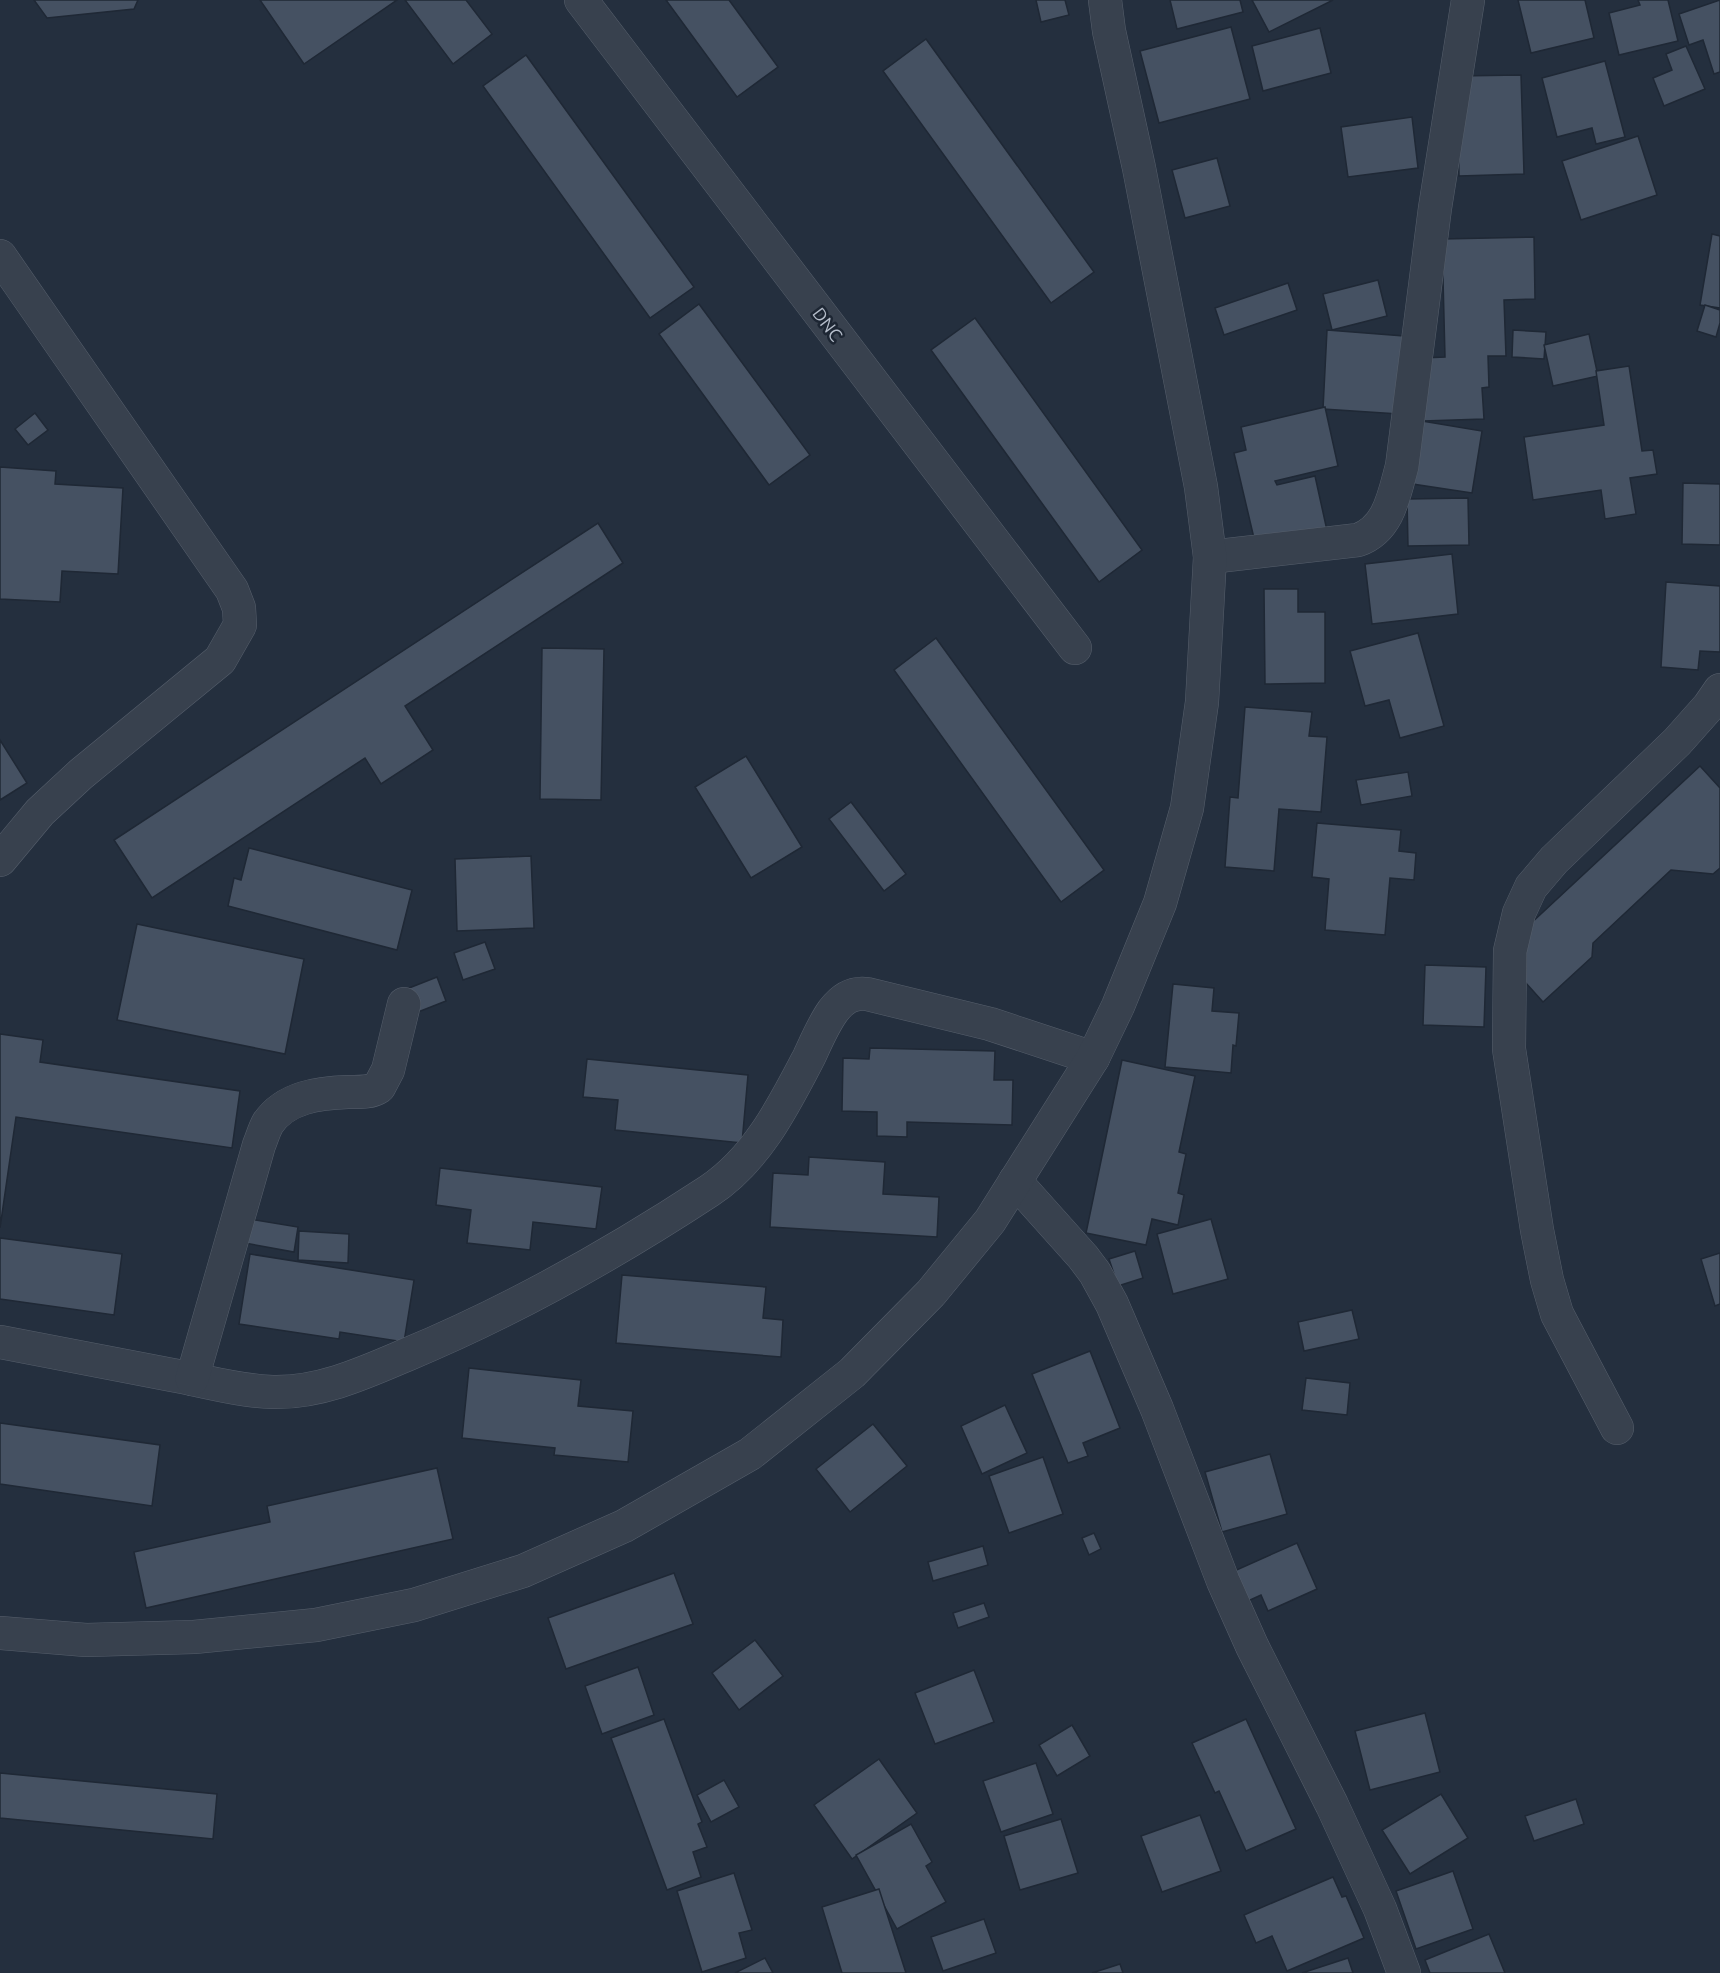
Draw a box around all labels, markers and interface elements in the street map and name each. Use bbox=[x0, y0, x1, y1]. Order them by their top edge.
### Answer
street label: DNC bbox=[809, 303, 847, 345]

